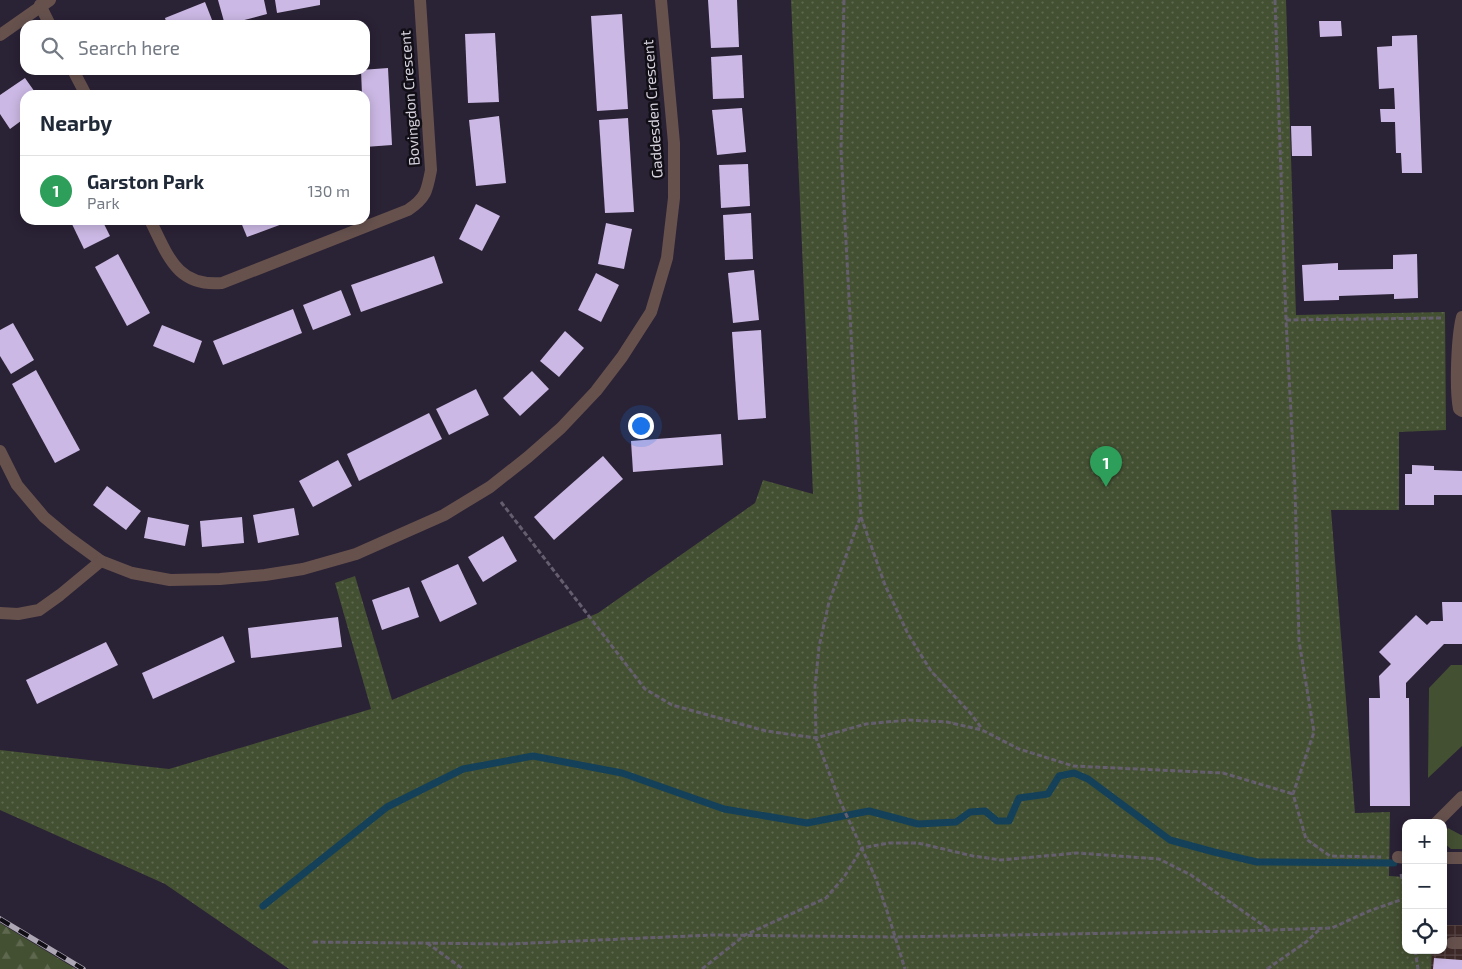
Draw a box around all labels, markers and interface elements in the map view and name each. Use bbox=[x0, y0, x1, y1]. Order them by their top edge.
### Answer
search box bbox=[20, 20, 370, 75]
street label: Bovingdon Crescent bbox=[395, 30, 423, 166]
icon: search bbox=[38, 34, 66, 62]
text: Search here bbox=[78, 36, 180, 59]
street label: Gaddesden Crescent bbox=[638, 39, 666, 179]
text: Nearby bbox=[40, 110, 112, 135]
text: Garston Park bbox=[87, 170, 204, 193]
text: 1 bbox=[53, 181, 59, 200]
text: 130 m bbox=[308, 181, 350, 200]
text: Park bbox=[87, 193, 120, 212]
your location bbox=[628, 413, 654, 439]
pin: 1 bbox=[1090, 446, 1122, 487]
map controls bbox=[1402, 819, 1447, 954]
button: + bbox=[1402, 819, 1447, 864]
button: − bbox=[1402, 864, 1447, 909]
button: locate bbox=[1402, 909, 1447, 954]

